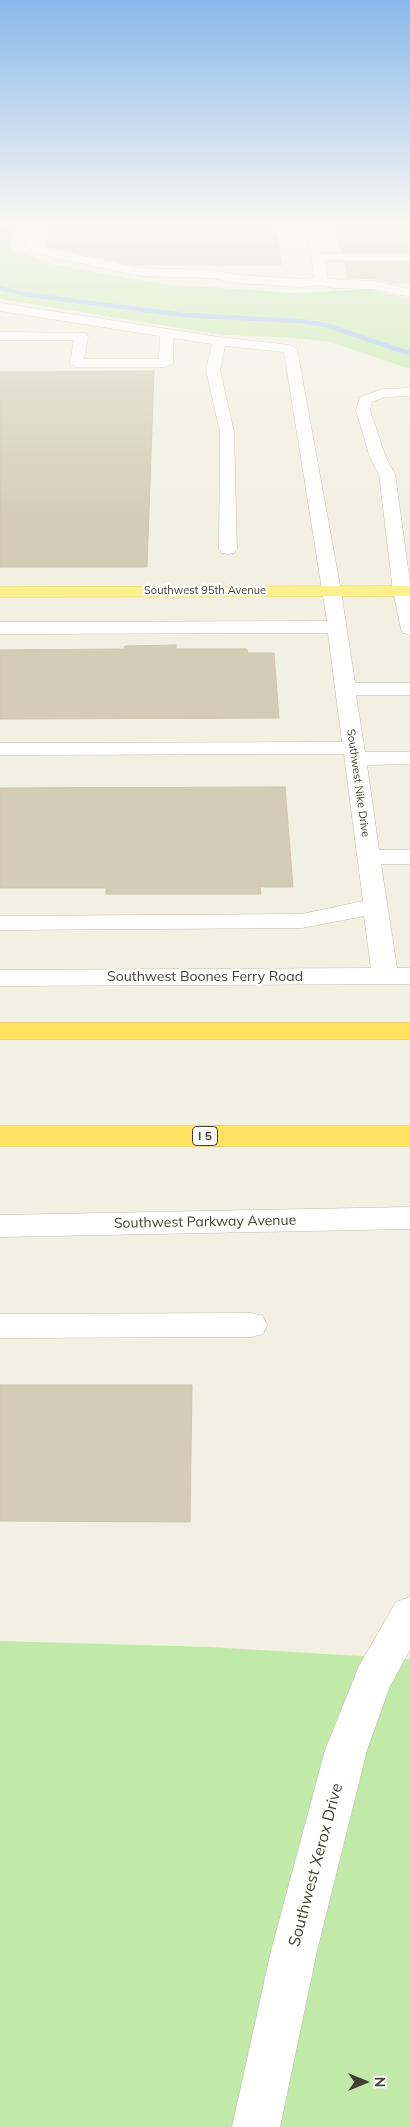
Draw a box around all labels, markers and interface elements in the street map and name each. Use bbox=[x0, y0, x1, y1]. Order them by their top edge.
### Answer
street label: Southwest 95th Avenue bbox=[144, 584, 266, 598]
street label: Southwest Nike Drive bbox=[344, 728, 372, 838]
street label: Southwest Boones Ferry Road bbox=[107, 969, 303, 985]
road number: I 5 bbox=[192, 1126, 218, 1146]
street label: Southwest Parkway Avenue bbox=[114, 1212, 296, 1232]
street label: Southwest Xerox Drive bbox=[285, 1781, 347, 1949]
north arrow bbox=[340, 2057, 390, 2107]
text: N bbox=[371, 2077, 389, 2087]

